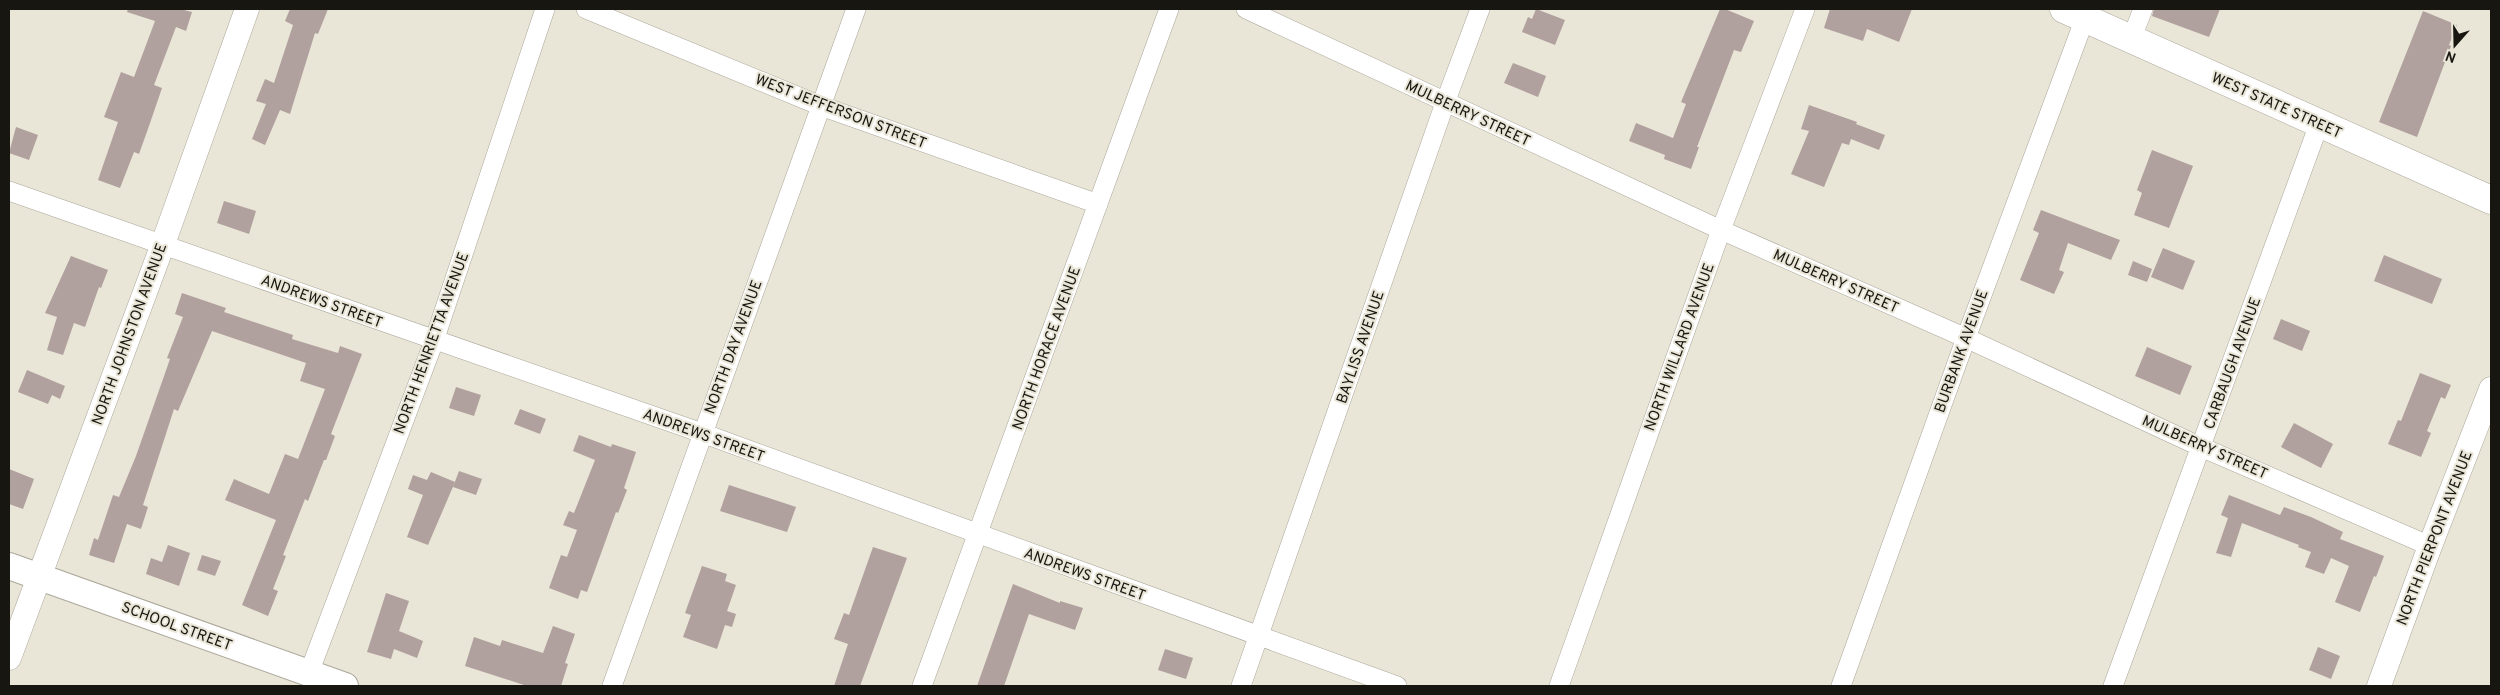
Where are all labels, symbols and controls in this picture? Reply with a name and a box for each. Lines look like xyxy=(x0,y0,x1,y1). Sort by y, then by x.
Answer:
north arrow xyxy=(2430,20,2480,70)
text: N xyxy=(2443,46,2459,66)
street label: WEST STATE STREET xyxy=(2208,69,2345,144)
street label: WEST JEFFERSON STREET xyxy=(752,71,929,154)
street label: MULBERRY STREET xyxy=(1402,77,1533,152)
street label: NORTH JOHNSTON AVENUE xyxy=(89,241,172,428)
street label: MULBERRY STREET xyxy=(1770,246,1901,319)
street label: NORTH HENRIETTA AVENUE xyxy=(391,250,474,437)
street label: NORTH WILLARD AVENUE xyxy=(1641,261,1720,434)
street label: NORTH HORACE AVENUE xyxy=(1009,264,1086,433)
street label: ANDREWS STREET xyxy=(258,272,385,333)
street label: NORTH DAY AVENUE xyxy=(701,278,768,417)
street label: BURBANK AVENUE xyxy=(1931,287,1994,416)
street label: BAYLISS AVENUE xyxy=(1333,289,1390,406)
street label: CARBAUGH AVENUE xyxy=(2201,295,2266,432)
street label: ANDREWS STREET xyxy=(640,406,767,467)
street label: MULBERRY STREET xyxy=(2139,412,2270,485)
street label: NORTH PIERPONT AVENUE xyxy=(2393,449,2478,629)
street label: ANDREWS STREET xyxy=(1021,545,1148,606)
street label: SCHOOL STREET xyxy=(119,599,234,656)

